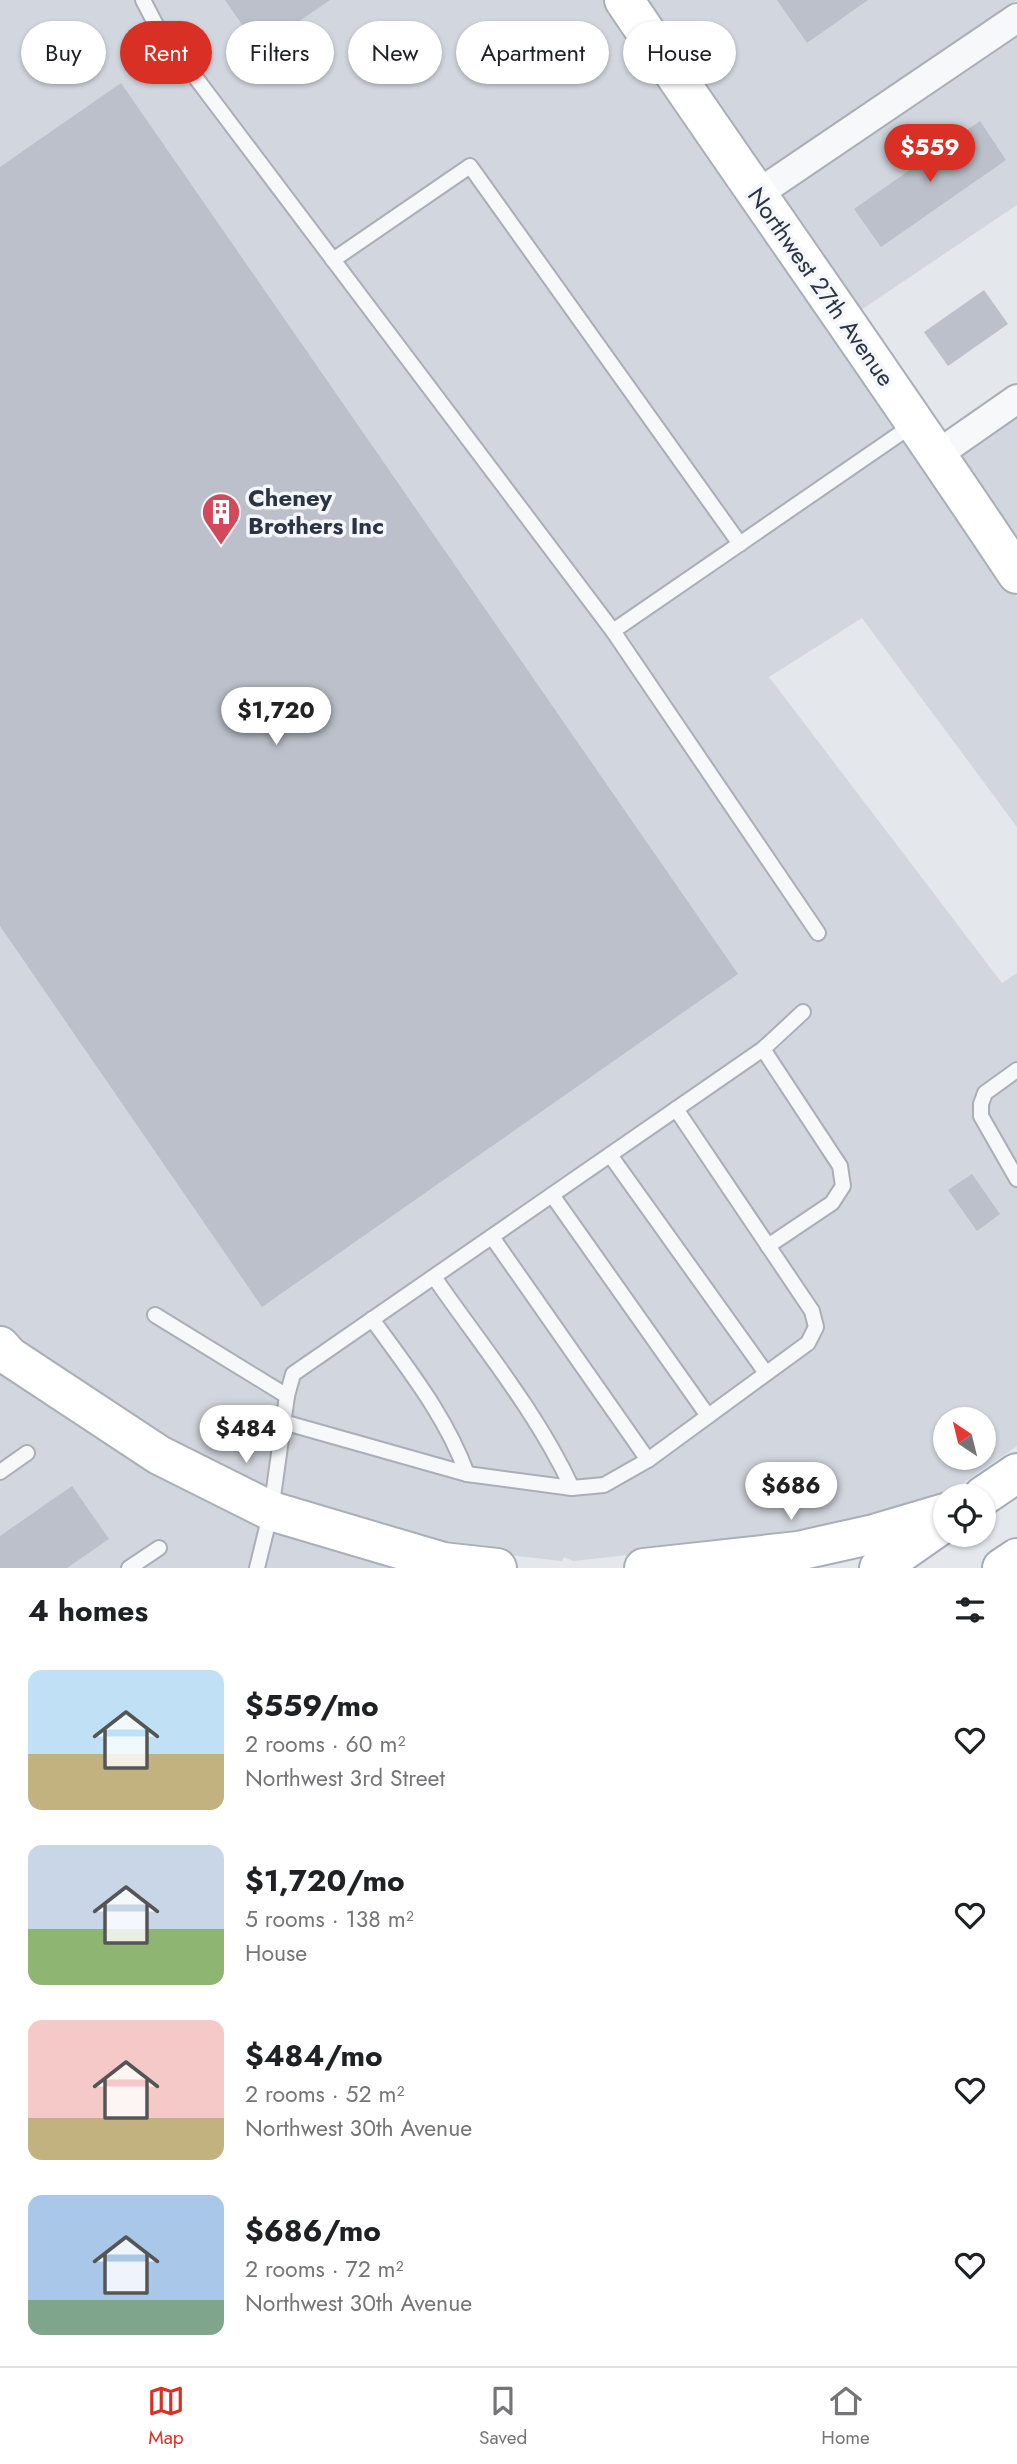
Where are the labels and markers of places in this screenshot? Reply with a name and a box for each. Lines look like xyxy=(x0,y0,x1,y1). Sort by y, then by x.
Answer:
pin: $559 xyxy=(889,124,971,184)
place label: Cheney Brothers Inc xyxy=(248,480,384,543)
building icon: Cheney Brothers Inc xyxy=(200,491,242,546)
pin: $1,720 xyxy=(219,688,333,747)
pin: $484 xyxy=(205,1406,287,1465)
pin: $686 xyxy=(750,1462,832,1522)

